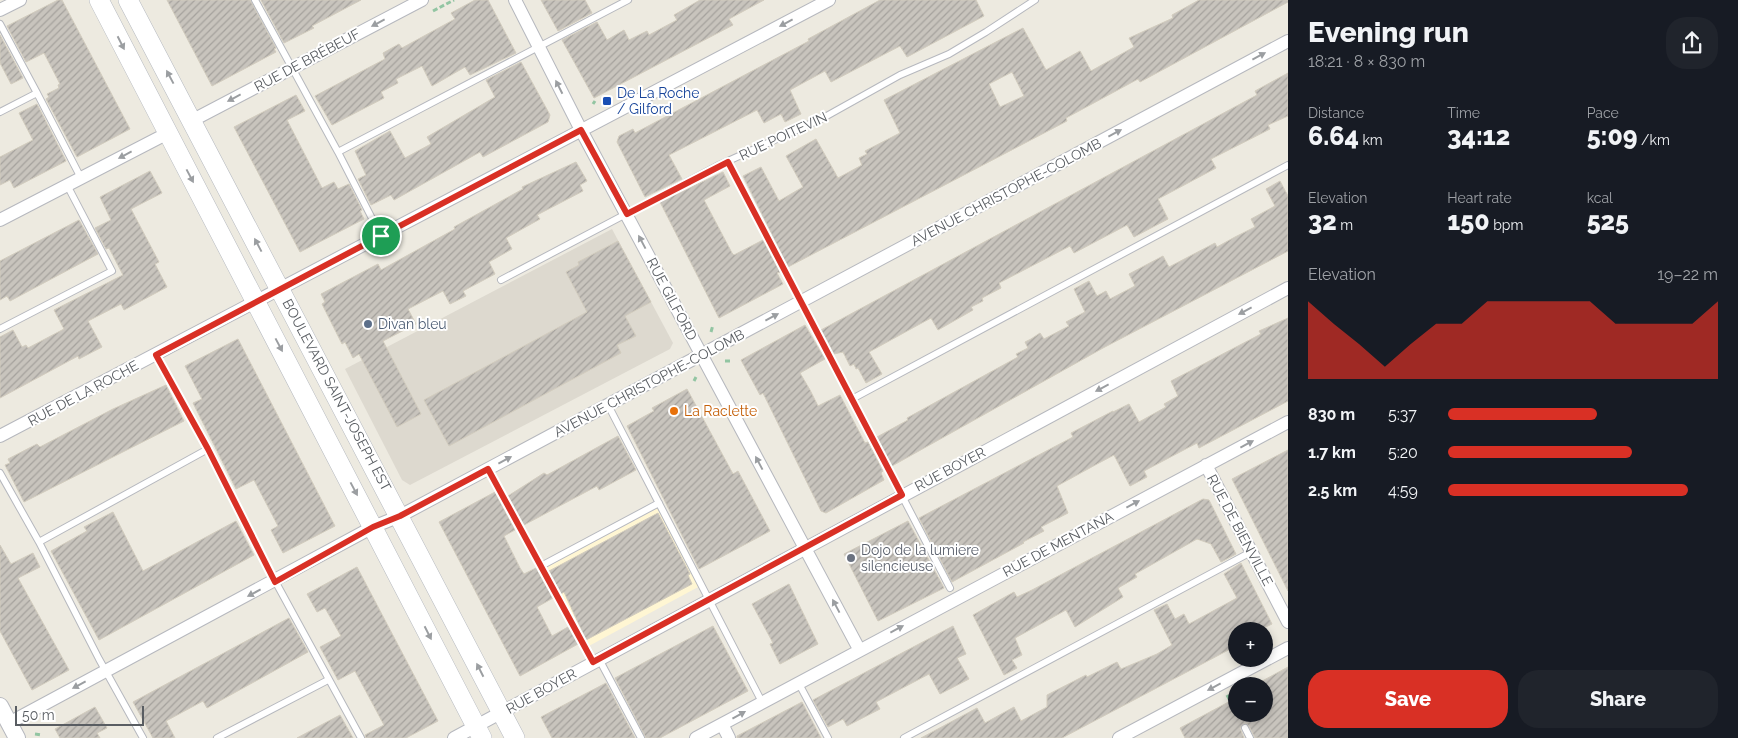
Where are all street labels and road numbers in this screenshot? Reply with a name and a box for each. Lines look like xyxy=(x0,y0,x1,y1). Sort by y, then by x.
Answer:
street label: RUE DE BRÉBEUF xyxy=(251,24,363,95)
street label: RUE POITEVIN xyxy=(736,109,830,163)
street label: AVENUE CHRISTOPHE-COLOMB xyxy=(908,135,1104,249)
street label: RUE GILFORD xyxy=(644,255,700,343)
street label: BOULEVARD SAINT-JOSEPH EST xyxy=(279,296,395,494)
street label: AVENUE CHRISTOPHE-COLOMB xyxy=(551,326,747,440)
street label: RUE DE LA ROCHE xyxy=(25,357,141,429)
street label: RUE BOYER xyxy=(912,444,988,494)
street label: RUE DE BIENVILLE xyxy=(1204,472,1276,588)
street label: RUE DE MENTANA xyxy=(1000,508,1116,580)
street label: RUE BOYER xyxy=(503,665,579,717)

